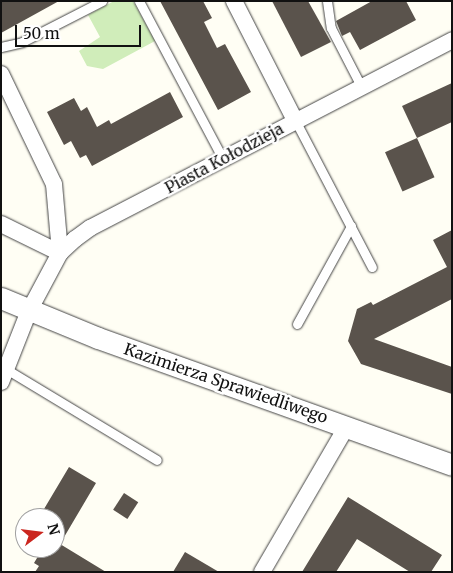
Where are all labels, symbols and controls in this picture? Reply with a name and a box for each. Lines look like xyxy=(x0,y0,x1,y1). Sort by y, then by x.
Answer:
scale bar xyxy=(18,15,144,47)
text: 50 m xyxy=(23,24,60,43)
street label: Piasta Kołodzieja xyxy=(161,119,287,197)
street label: Kazimierza Sprawiedliwego xyxy=(122,339,330,427)
north arrow xyxy=(15,508,65,558)
text: N xyxy=(43,522,64,537)

